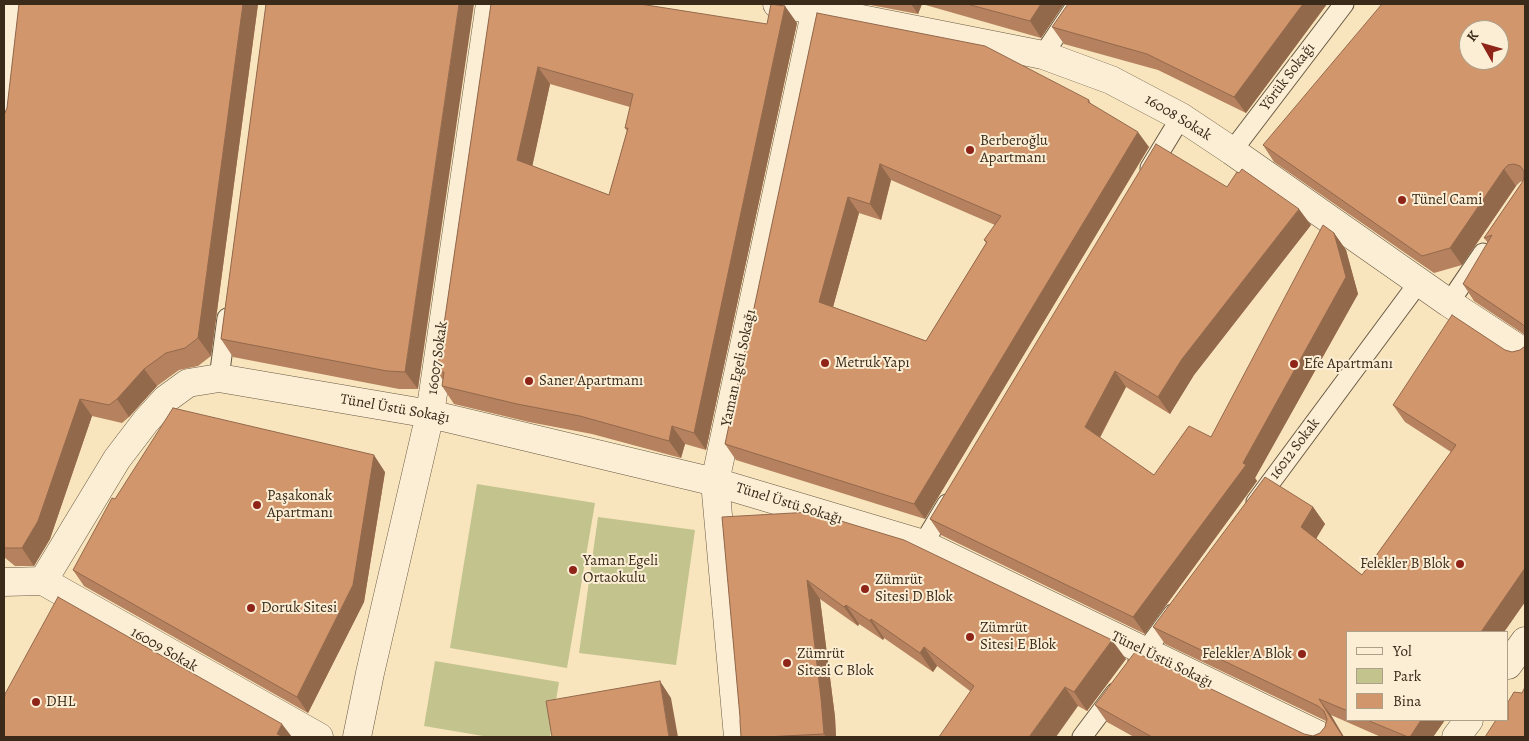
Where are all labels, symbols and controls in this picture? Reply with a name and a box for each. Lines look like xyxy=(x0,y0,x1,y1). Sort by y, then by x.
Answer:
north arrow xyxy=(1459,20,1509,70)
text: K xyxy=(1462,27,1483,46)
street label: Yörük Sokağı xyxy=(1257,40,1319,114)
street label: 16008 Sokak xyxy=(1141,91,1215,145)
place label: Berberoğlu Apartmanı xyxy=(980,132,1048,167)
marker: Berberoğlu Apartmanı xyxy=(964,144,976,156)
place label: Tünel Cami xyxy=(1412,191,1483,209)
marker: Tünel Cami xyxy=(1396,194,1408,206)
street label: Yaman Egeli Sokağı xyxy=(718,308,760,428)
street label: 16007 Sokak xyxy=(424,320,452,396)
place label: Metruk Yapı xyxy=(835,354,910,372)
place label: Efe Apartmanı xyxy=(1304,355,1393,373)
marker: Metruk Yapı xyxy=(819,357,831,369)
marker: Efe Apartmanı xyxy=(1288,358,1300,370)
place label: Saner Apartmanı xyxy=(539,372,643,390)
marker: Saner Apartmanı xyxy=(523,375,535,387)
street label: Tünel Üstü Sokağı xyxy=(339,391,451,427)
street label: 16012 Sokak xyxy=(1266,415,1324,483)
street label: Tünel Üstü Sokağı xyxy=(733,479,845,529)
place label: Paşakonak Apartmanı xyxy=(267,487,333,522)
marker: Paşakonak Apartmanı xyxy=(251,499,263,511)
place label: Yaman Egeli Ortaokulu xyxy=(583,552,658,587)
place label: Felekler B Blok xyxy=(1360,555,1450,573)
marker: Felekler B Blok xyxy=(1454,558,1466,570)
marker: Yaman Egeli Ortaokulu xyxy=(567,564,579,576)
place label: Zümrüt Sitesi D Blok xyxy=(875,571,953,606)
marker: Zümrüt Sitesi D Blok xyxy=(859,583,871,595)
place label: Doruk Sitesi xyxy=(261,599,337,617)
marker: Doruk Sitesi xyxy=(245,602,257,614)
place label: Zümrüt Sitesi E Blok xyxy=(980,619,1056,654)
street label: 16009 Sokak xyxy=(127,624,201,676)
street label: Tünel Üstü Sokağı xyxy=(1108,628,1216,692)
marker: Zümrüt Sitesi E Blok xyxy=(964,631,976,643)
legend xyxy=(1346,631,1509,721)
text: Yol xyxy=(1393,641,1412,661)
place label: Zümrüt Sitesi C Blok xyxy=(797,645,874,680)
place label: Felekler A Blok xyxy=(1202,645,1292,663)
marker: Felekler A Blok xyxy=(1296,648,1308,660)
marker: Zümrüt Sitesi C Blok xyxy=(781,657,793,669)
text: Park xyxy=(1393,666,1421,686)
text: Bina xyxy=(1393,691,1421,711)
place label: DHL xyxy=(46,693,75,711)
marker: DHL xyxy=(30,696,42,708)

